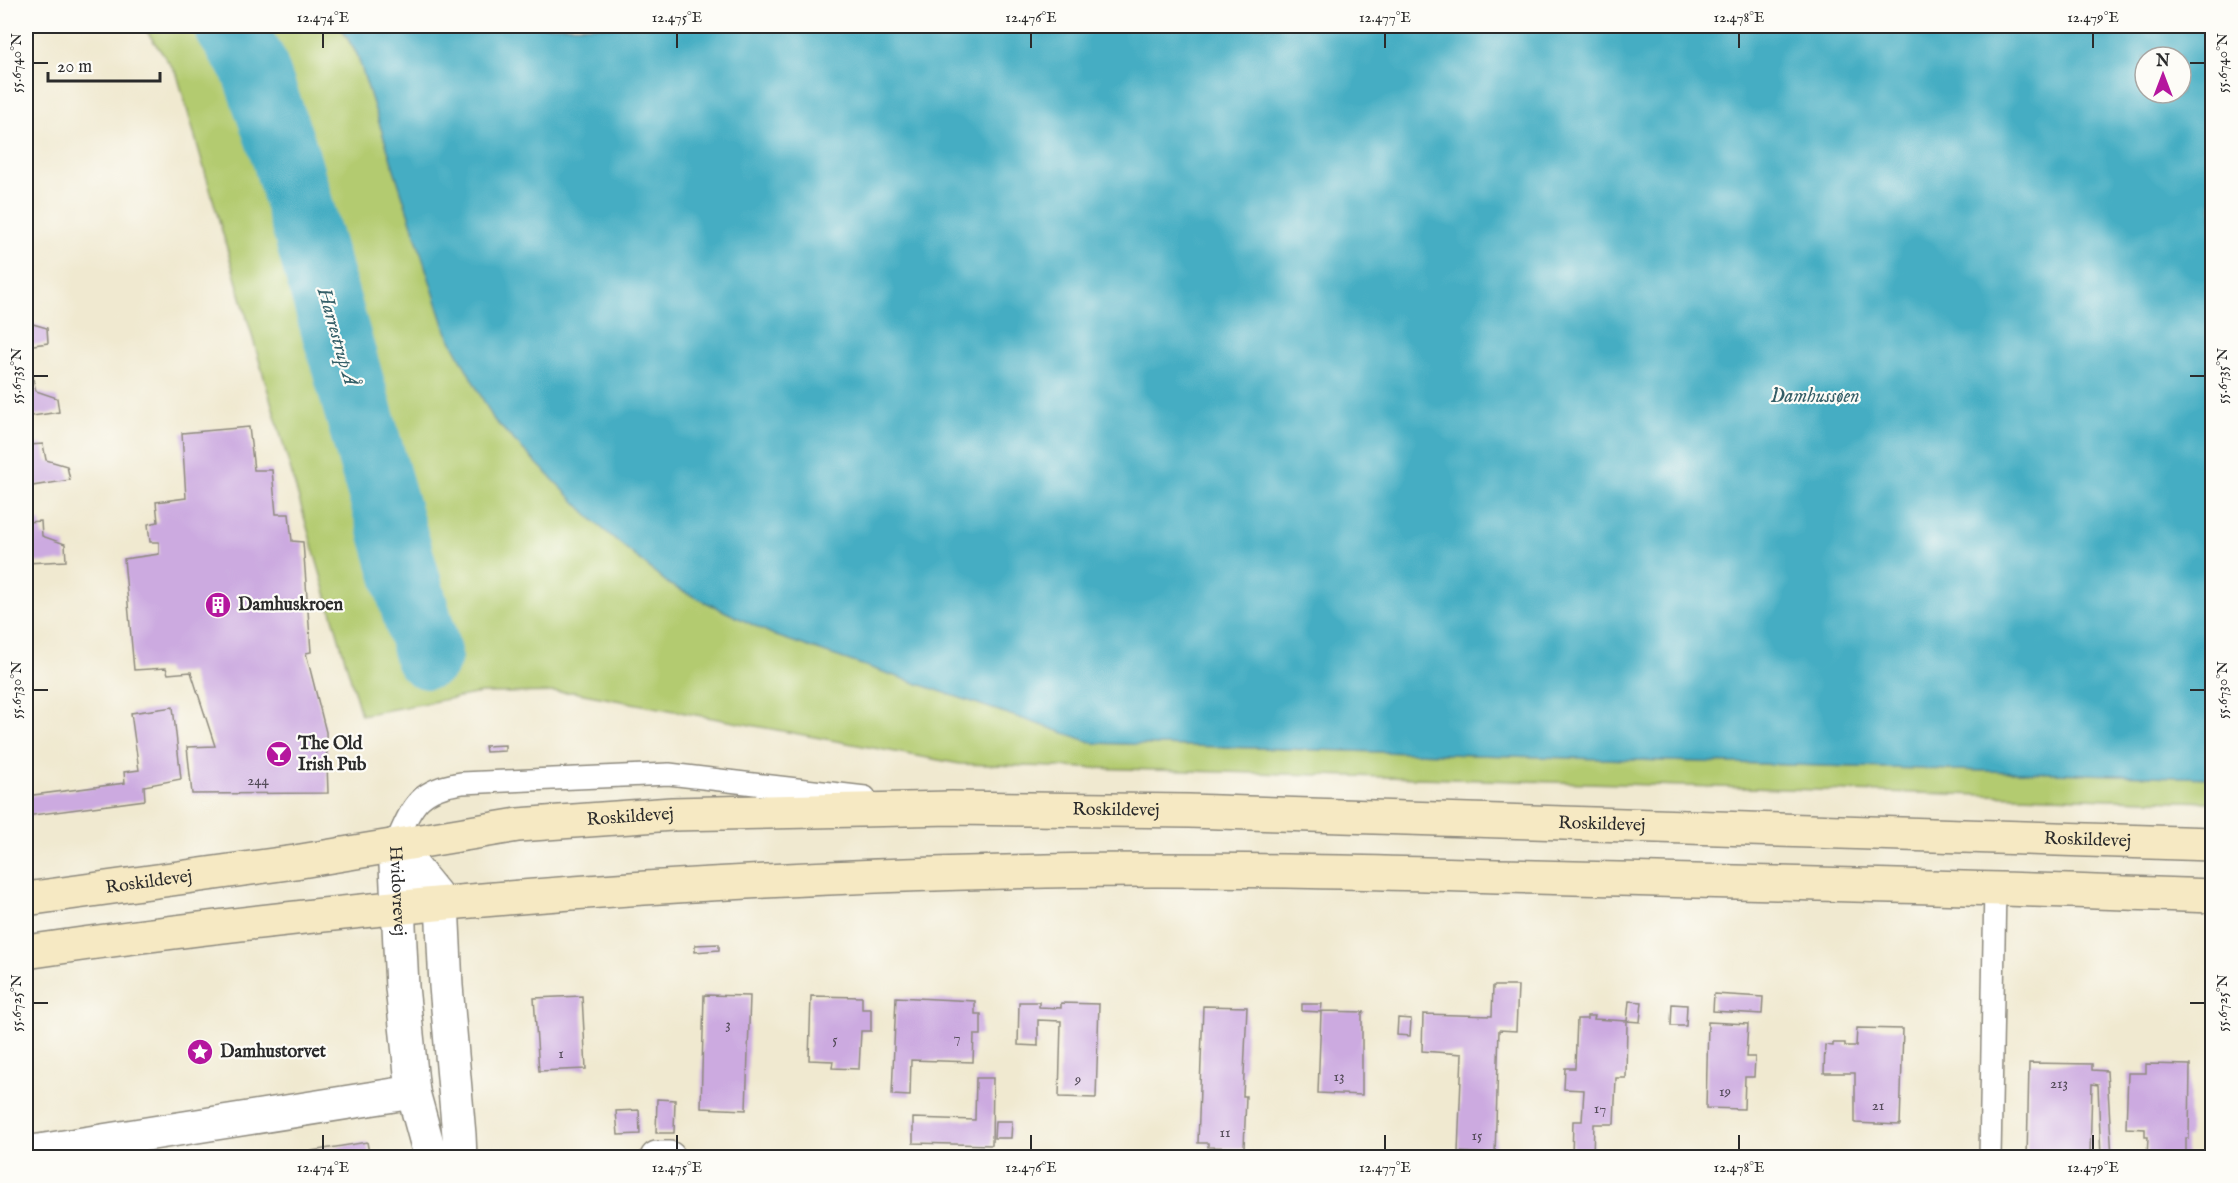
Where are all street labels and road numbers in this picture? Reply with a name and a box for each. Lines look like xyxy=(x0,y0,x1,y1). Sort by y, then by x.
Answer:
street label: Roskildevej xyxy=(1072,798,1160,822)
street label: Roskildevej xyxy=(586,802,674,832)
street label: Roskildevej xyxy=(1558,811,1646,837)
street label: Roskildevej xyxy=(2043,827,2131,853)
street label: Hvidovrevej xyxy=(384,845,411,937)
street label: Roskildevej xyxy=(104,865,194,899)

